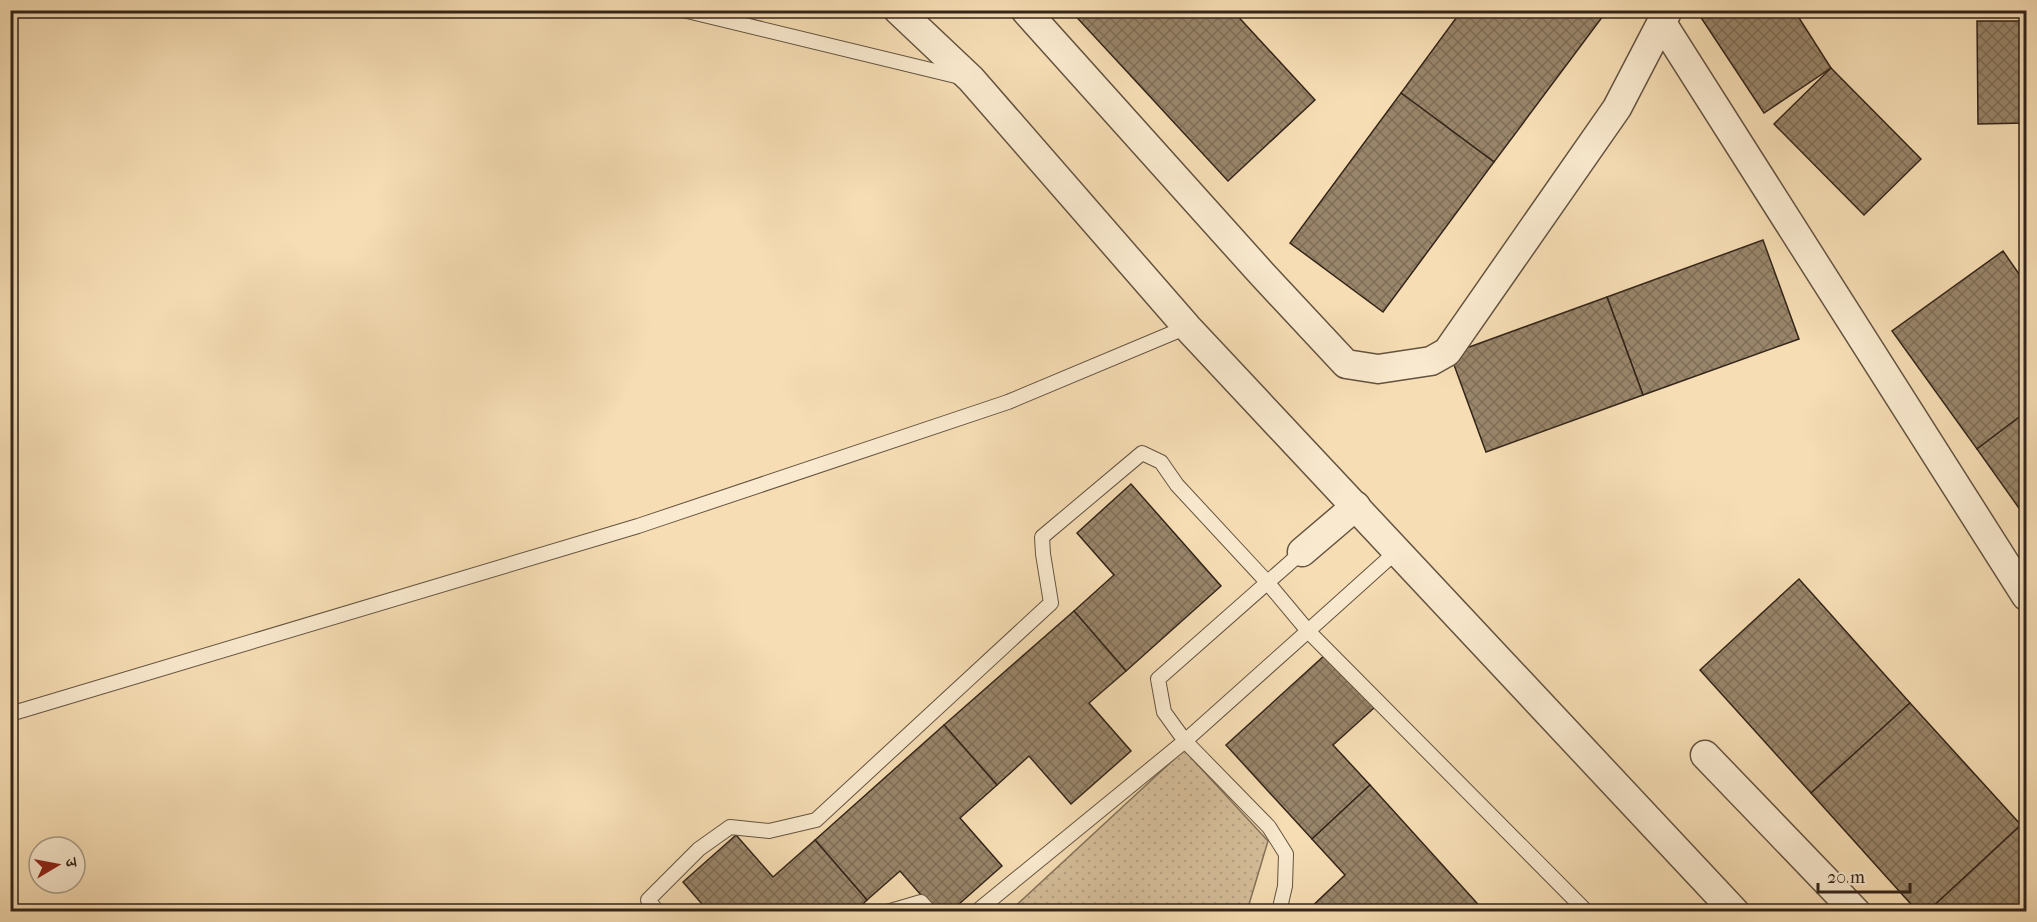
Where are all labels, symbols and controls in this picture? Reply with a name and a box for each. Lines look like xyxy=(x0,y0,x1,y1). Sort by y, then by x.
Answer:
north arrow xyxy=(27,835,87,895)
text: उ xyxy=(61,856,82,870)
scale bar xyxy=(1818,856,1910,894)
text: 20 m xyxy=(1827,867,1865,888)

